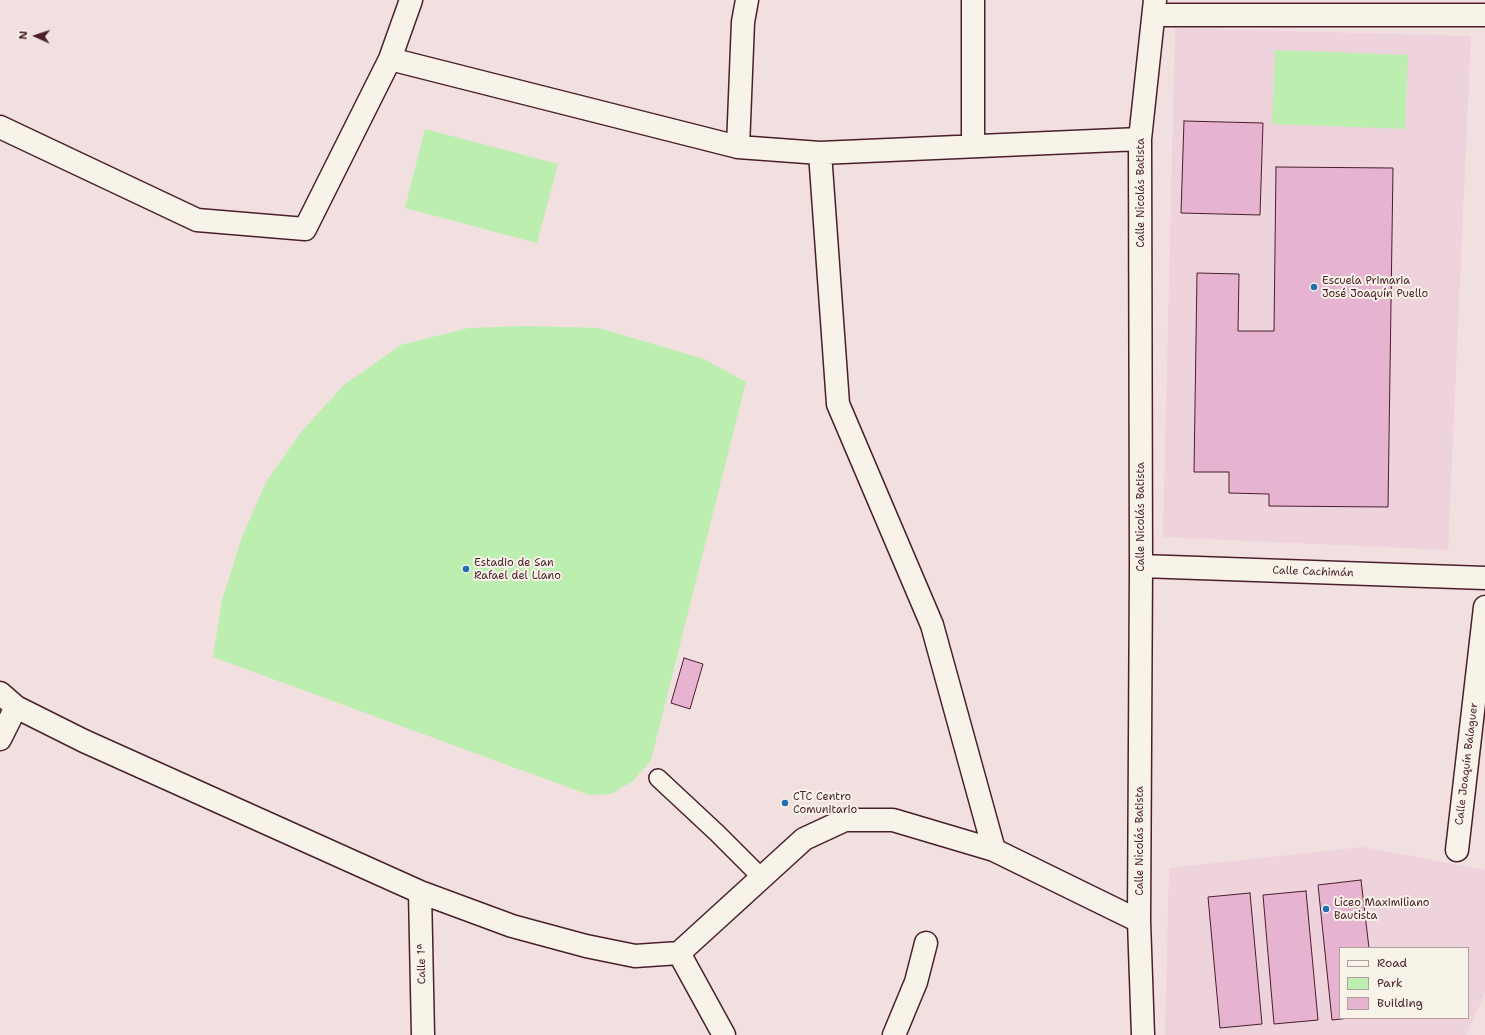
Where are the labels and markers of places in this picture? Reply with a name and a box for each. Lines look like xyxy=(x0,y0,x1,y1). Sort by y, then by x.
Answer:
place label: Escuela Primaria José Joaquín Puello xyxy=(1322,274,1428,300)
marker: Escuela Primaria José Joaquín Puello xyxy=(1309,282,1319,292)
place label: Estadio de San Rafael del Llano xyxy=(474,556,561,582)
marker: Estadio de San Rafael del Llano xyxy=(461,564,471,574)
place label: CTC Centro Comunitario xyxy=(793,790,857,816)
marker: CTC Centro Comunitario xyxy=(780,798,790,808)
place label: Liceo Maximiliano Bautista xyxy=(1334,896,1429,922)
marker: Liceo Maximiliano Bautista xyxy=(1321,904,1331,914)

